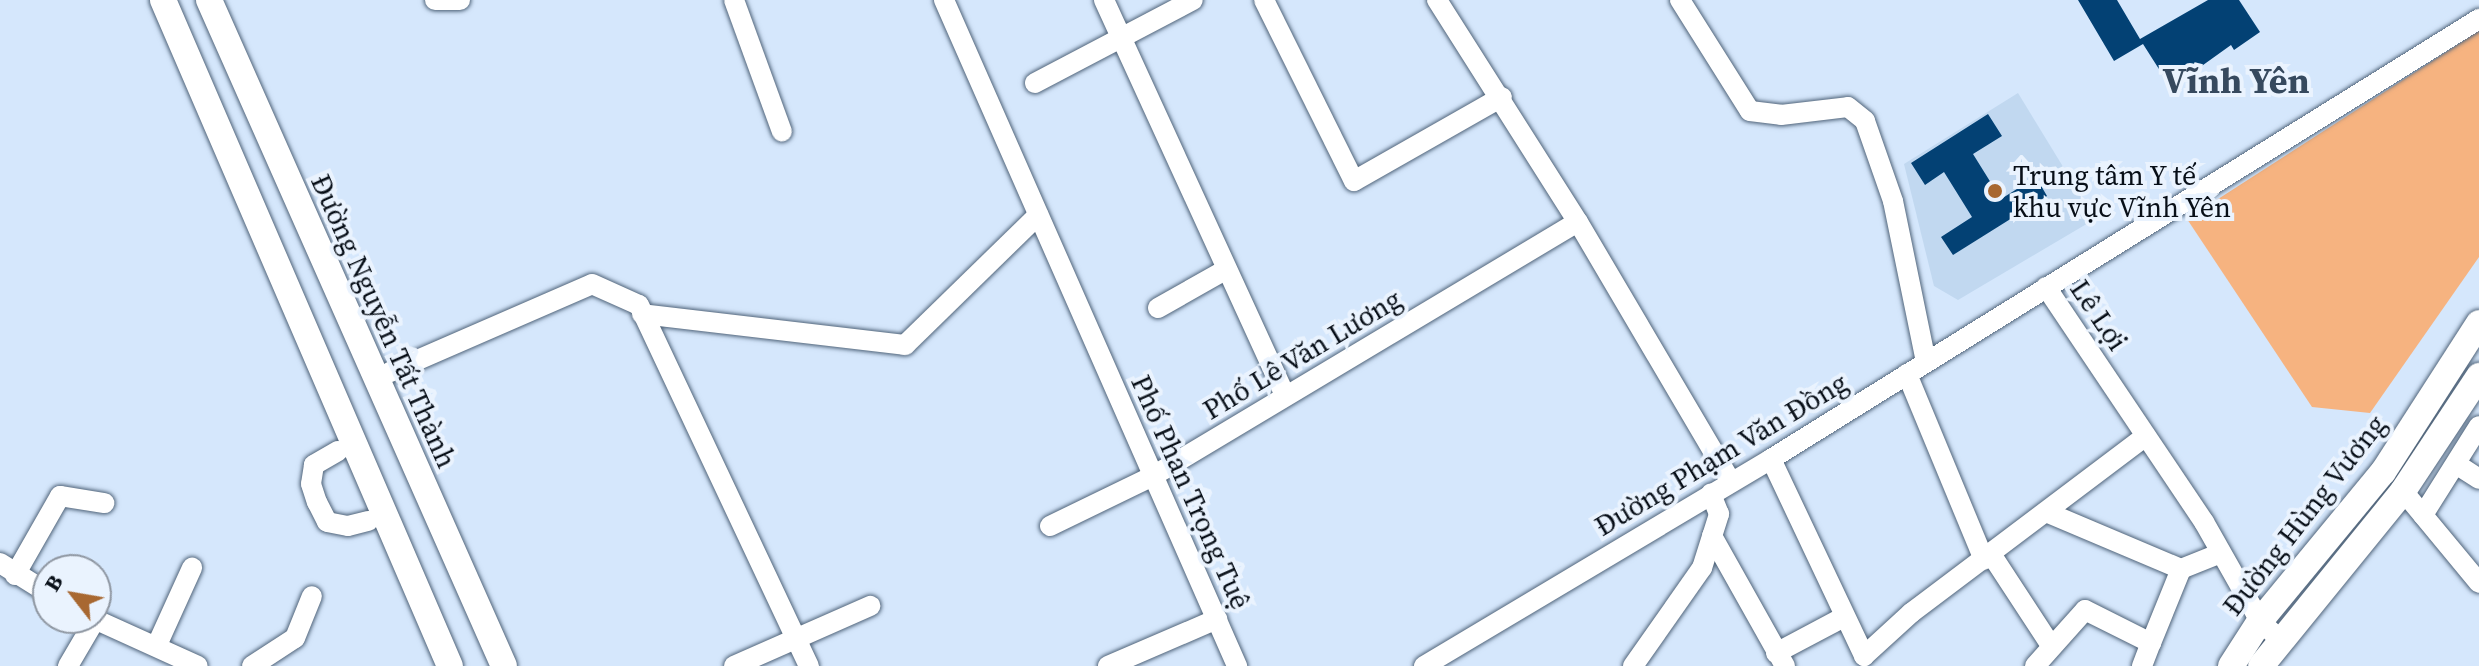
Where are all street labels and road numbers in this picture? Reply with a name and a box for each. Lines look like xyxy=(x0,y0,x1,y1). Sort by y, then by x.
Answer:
street label: Đường Nguyễn Tất Thành xyxy=(304,169,464,473)
street label: Lê Lợi xyxy=(2063,273,2135,357)
street label: Phố Lê Văn Lương xyxy=(1196,281,1408,427)
street label: Đường Phạm Văn Đồng xyxy=(1588,365,1854,543)
street label: Phố Phan Trọng Tuệ xyxy=(1124,369,1258,615)
street label: Đường Hùng Vương xyxy=(2215,408,2393,622)

